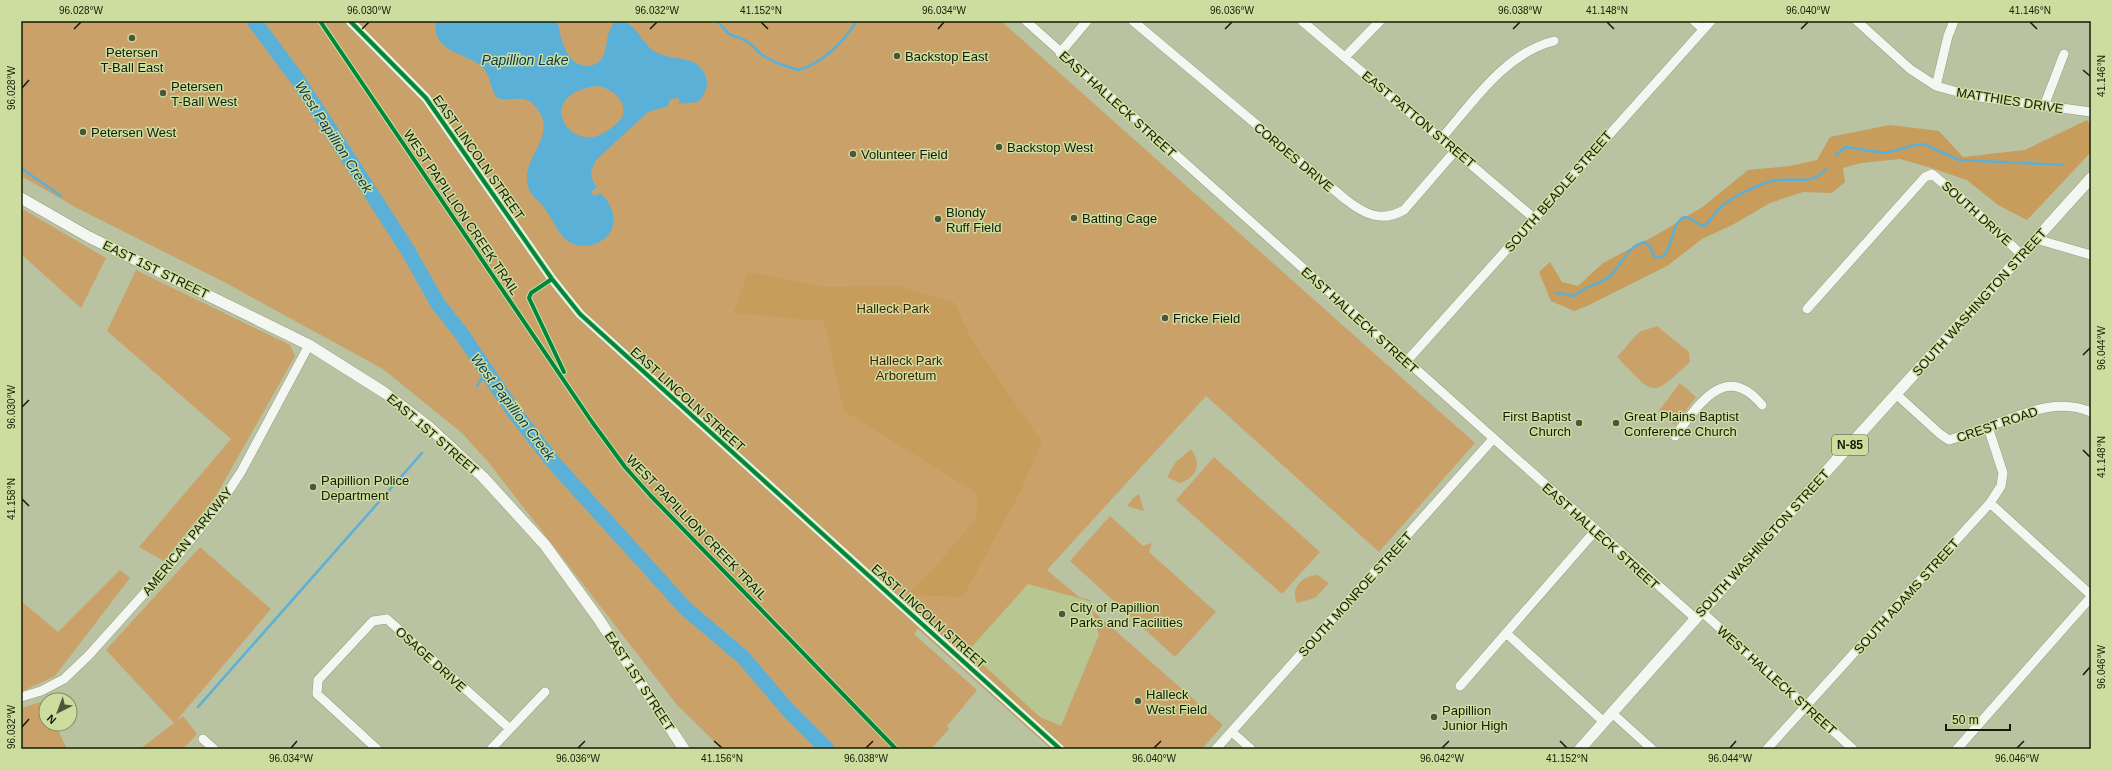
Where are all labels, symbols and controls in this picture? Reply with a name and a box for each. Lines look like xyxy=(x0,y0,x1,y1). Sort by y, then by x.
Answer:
text: 96.028°W xyxy=(59,5,104,16)
text: 96.030°W xyxy=(347,5,392,16)
text: 96.032°W xyxy=(635,5,680,16)
text: 41.152°N xyxy=(740,5,782,16)
text: 96.034°W xyxy=(922,5,967,16)
text: 96.036°W xyxy=(1210,5,1255,16)
text: 96.038°W xyxy=(1498,5,1543,16)
text: 41.148°N xyxy=(1586,5,1628,16)
text: 96.040°W xyxy=(1786,5,1831,16)
text: 41.146°N xyxy=(2009,5,2051,16)
marker: Petersen T-Ball East xyxy=(127,33,137,43)
place label: Petersen T-Ball East xyxy=(101,45,164,75)
street label: EAST HALLECK STREET xyxy=(1056,48,1179,161)
place label: Backstop East xyxy=(905,49,988,64)
marker: Backstop East xyxy=(892,51,902,61)
water label: Papillion Lake xyxy=(481,52,569,68)
text: 41.146°N xyxy=(2096,55,2107,97)
text: 96.028°W xyxy=(6,65,17,110)
street label: EAST PATTON STREET xyxy=(1359,68,1478,171)
water label: West Papillion Creek xyxy=(292,78,377,197)
place label: Petersen T-Ball West xyxy=(171,79,238,109)
street label: MATTHIES DRIVE xyxy=(1955,85,2065,116)
marker: Petersen T-Ball West xyxy=(158,88,168,98)
street label: EAST LINCOLN STREET xyxy=(430,92,527,222)
street label: CORDES DRIVE xyxy=(1251,120,1337,195)
place label: Petersen West xyxy=(91,125,176,140)
marker: Petersen West xyxy=(78,127,88,137)
street label: WEST PAPILLION CREEK TRAIL xyxy=(401,127,523,298)
street label: SOUTH BEADLE STREET xyxy=(1502,128,1615,255)
place label: Backstop West xyxy=(1007,140,1094,155)
marker: Backstop West xyxy=(994,142,1004,152)
place label: Volunteer Field xyxy=(861,147,948,162)
marker: Volunteer Field xyxy=(848,149,858,159)
street label: SOUTH DRIVE xyxy=(1939,178,2015,249)
place label: Blondy Ruff Field xyxy=(946,205,1001,235)
place label: Batting Cage xyxy=(1082,211,1157,226)
marker: Batting Cage xyxy=(1069,213,1079,223)
marker: Blondy Ruff Field xyxy=(933,214,943,224)
street label: SOUTH WASHINGTON STREET xyxy=(1909,226,2050,379)
street label: EAST 1ST STREET xyxy=(100,237,211,302)
street label: EAST HALLECK STREET xyxy=(1298,264,1421,377)
park label: Halleck Park xyxy=(857,301,930,316)
place label: Fricke Field xyxy=(1173,311,1240,326)
marker: Fricke Field xyxy=(1160,313,1170,323)
text: 96.044°W xyxy=(2096,325,2107,370)
street label: EAST LINCOLN STREET xyxy=(627,344,748,455)
water label: West Papillion Creek xyxy=(468,350,559,464)
park label: Halleck Park Arboretum xyxy=(870,353,943,383)
text: 96.030°W xyxy=(6,384,17,429)
street label: EAST 1ST STREET xyxy=(384,391,481,478)
street label: CREST ROAD xyxy=(1955,404,2040,445)
place label: First Baptist Church xyxy=(1502,409,1571,439)
place label: Great Plains Baptist Conference Church xyxy=(1624,409,1739,439)
marker: First Baptist Church xyxy=(1574,418,1584,428)
marker: Great Plains Baptist Conference Church xyxy=(1611,418,1621,428)
road number: N-85 xyxy=(1832,435,1868,455)
text: 41.148°N xyxy=(2096,436,2107,478)
street label: WEST PAPILLION CREEK TRAIL xyxy=(623,452,770,603)
street label: SOUTH WASHINGTON STREET xyxy=(1692,467,1833,620)
place label: Papillion Police Department xyxy=(321,473,409,503)
text: 41.158°N xyxy=(6,478,17,520)
street label: EAST HALLECK STREET xyxy=(1539,480,1662,593)
marker: Papillion Police Department xyxy=(308,482,318,492)
street label: AMERICAN PARKWAY xyxy=(139,484,236,598)
street label: SOUTH MONROE STREET xyxy=(1295,529,1415,660)
street label: SOUTH ADAMS STREET xyxy=(1851,536,1962,657)
street label: EAST LINCOLN STREET xyxy=(868,561,989,672)
place label: City of Papillion Parks and Facilities xyxy=(1070,600,1183,630)
marker: City of Papillion Parks and Facilities xyxy=(1057,609,1067,619)
street label: WEST HALLECK STREET xyxy=(1714,623,1839,738)
street label: OSAGE DRIVE xyxy=(392,624,469,695)
street label: EAST 1ST STREET xyxy=(602,629,677,734)
text: 96.046°W xyxy=(2096,644,2107,689)
place label: Halleck West Field xyxy=(1146,687,1207,717)
north arrow xyxy=(38,692,78,732)
marker: Halleck West Field xyxy=(1133,696,1143,706)
place label: Papillion Junior High xyxy=(1442,703,1508,733)
text: 96.032°W xyxy=(6,704,17,749)
scale bar xyxy=(1946,706,2010,732)
text: N xyxy=(44,712,58,727)
marker: Papillion Junior High xyxy=(1429,712,1439,722)
text: 50 m xyxy=(1952,713,1979,727)
text: 96.034°W xyxy=(269,753,314,764)
text: 96.036°W xyxy=(556,753,601,764)
text: 41.156°N xyxy=(701,753,743,764)
text: 96.038°W xyxy=(844,753,889,764)
text: 96.040°W xyxy=(1132,753,1177,764)
text: 96.042°W xyxy=(1420,753,1465,764)
text: 41.152°N xyxy=(1546,753,1588,764)
text: 96.044°W xyxy=(1708,753,1753,764)
text: 96.046°W xyxy=(1995,753,2040,764)

